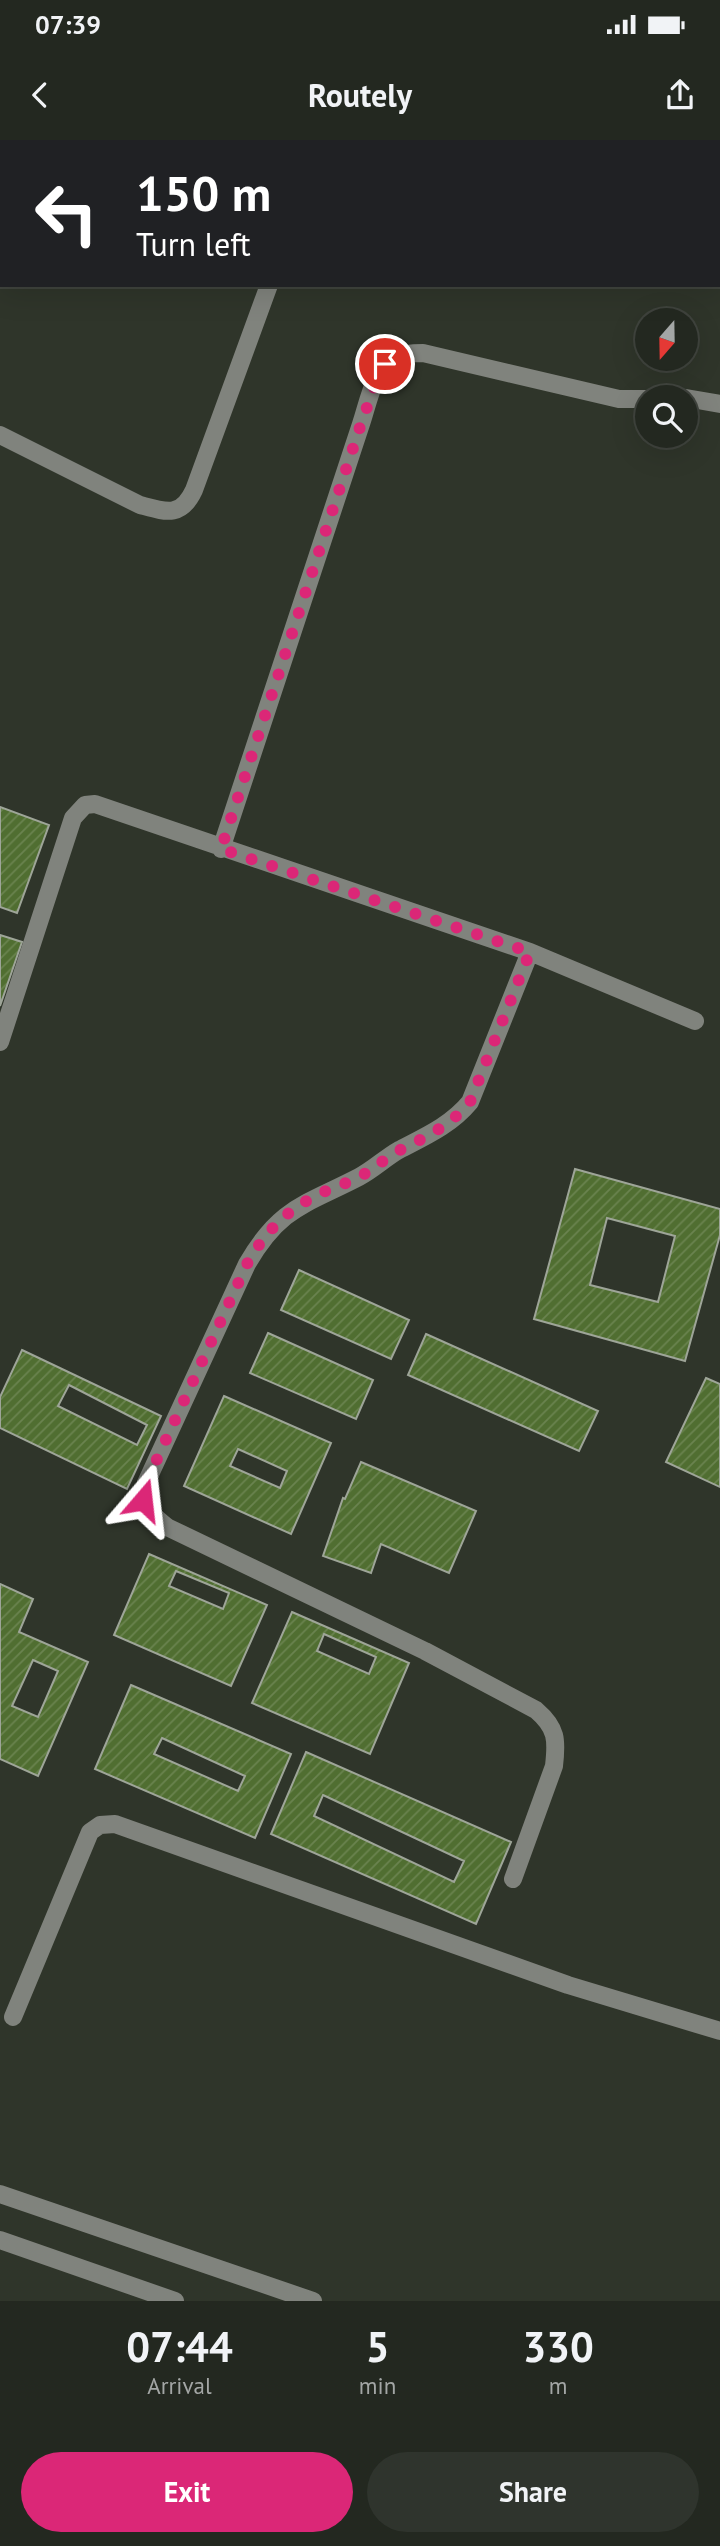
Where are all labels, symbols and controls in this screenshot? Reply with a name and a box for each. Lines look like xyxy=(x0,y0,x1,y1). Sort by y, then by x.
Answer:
text: 07:39 xyxy=(35,8,101,41)
text: Routely xyxy=(308,74,412,116)
icon: back xyxy=(21,76,59,114)
icon: share xyxy=(661,76,699,114)
text: 150 m xyxy=(136,161,271,225)
icon: left xyxy=(21,168,112,259)
text: Turn left xyxy=(136,223,251,265)
north arrow xyxy=(635,308,698,371)
map controls xyxy=(635,308,698,448)
pin xyxy=(355,334,415,394)
icon: arrive xyxy=(366,345,404,383)
button: search xyxy=(635,385,698,448)
position arrow xyxy=(106,1463,180,1537)
text: 07:44 xyxy=(126,2319,233,2374)
text: 5 xyxy=(366,2319,389,2374)
text: 330 xyxy=(522,2319,594,2374)
text: Arrival xyxy=(147,2371,212,2400)
text: min xyxy=(359,2371,396,2400)
text: m xyxy=(549,2371,567,2400)
button: Exit xyxy=(21,2452,353,2532)
button: Share xyxy=(367,2452,699,2532)

